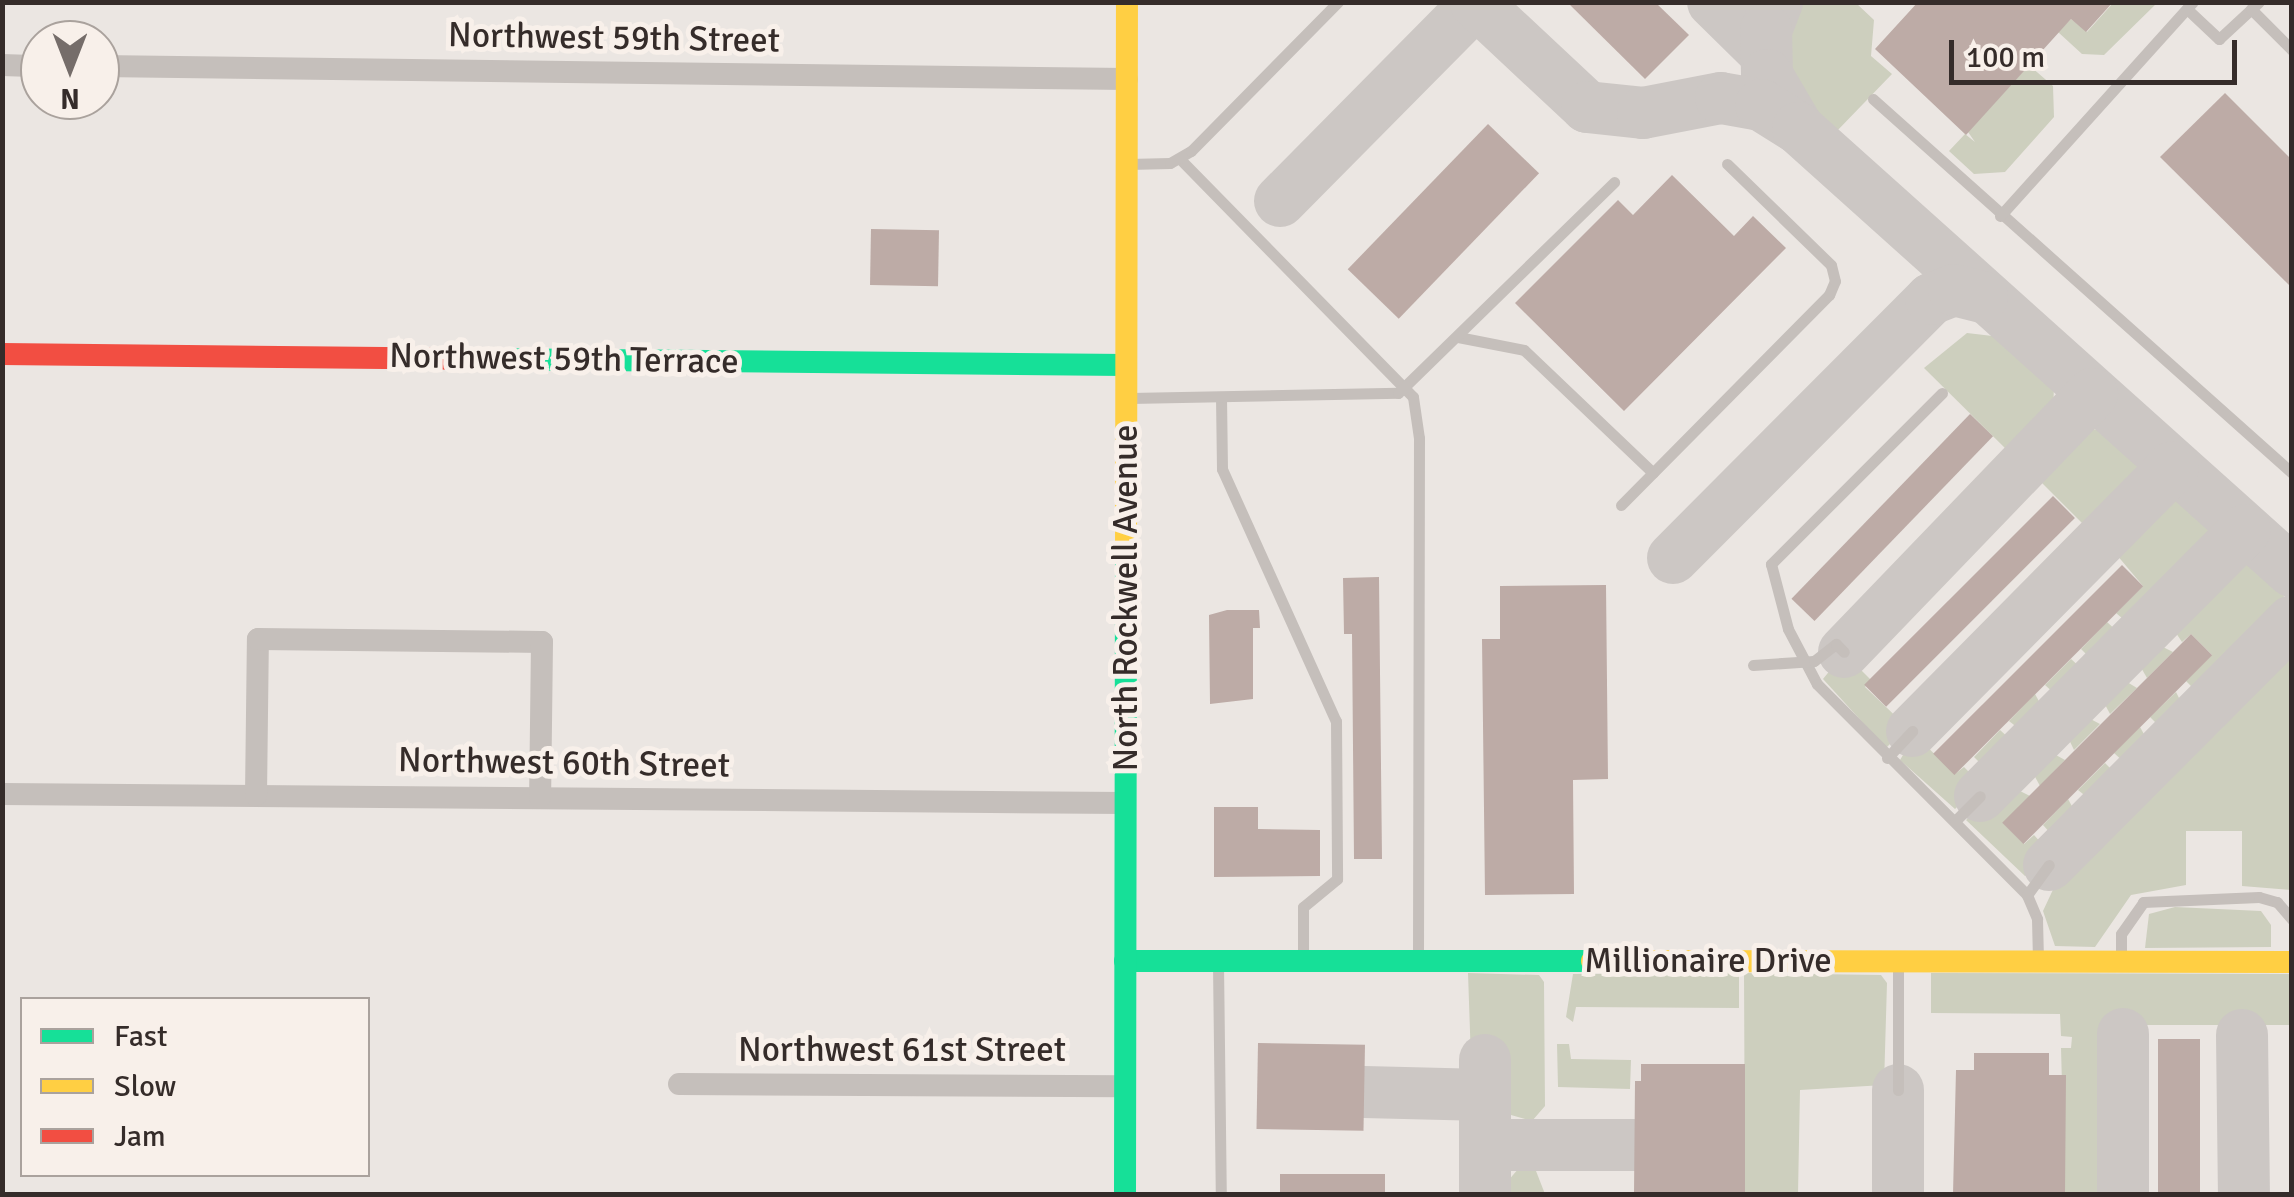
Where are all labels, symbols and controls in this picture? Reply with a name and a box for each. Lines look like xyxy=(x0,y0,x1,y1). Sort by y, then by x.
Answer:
street label: Northwest 59th Street xyxy=(448,14,780,62)
north arrow xyxy=(20,20,120,120)
scale bar xyxy=(1954,20,2242,82)
text: 100 m xyxy=(1966,39,2045,76)
text: N xyxy=(60,81,80,115)
street label: Northwest 59th Terrace xyxy=(389,335,739,383)
street label: North Rockwell Avenue xyxy=(1105,424,1147,772)
street label: Northwest 60th Street xyxy=(398,739,730,787)
street label: Millionaire Drive xyxy=(1584,940,1832,982)
legend xyxy=(20,997,370,1177)
text: Fast xyxy=(114,1018,167,1055)
street label: Northwest 61st Street xyxy=(738,1029,1066,1071)
text: Slow xyxy=(114,1068,176,1105)
text: Jam xyxy=(114,1118,166,1155)

